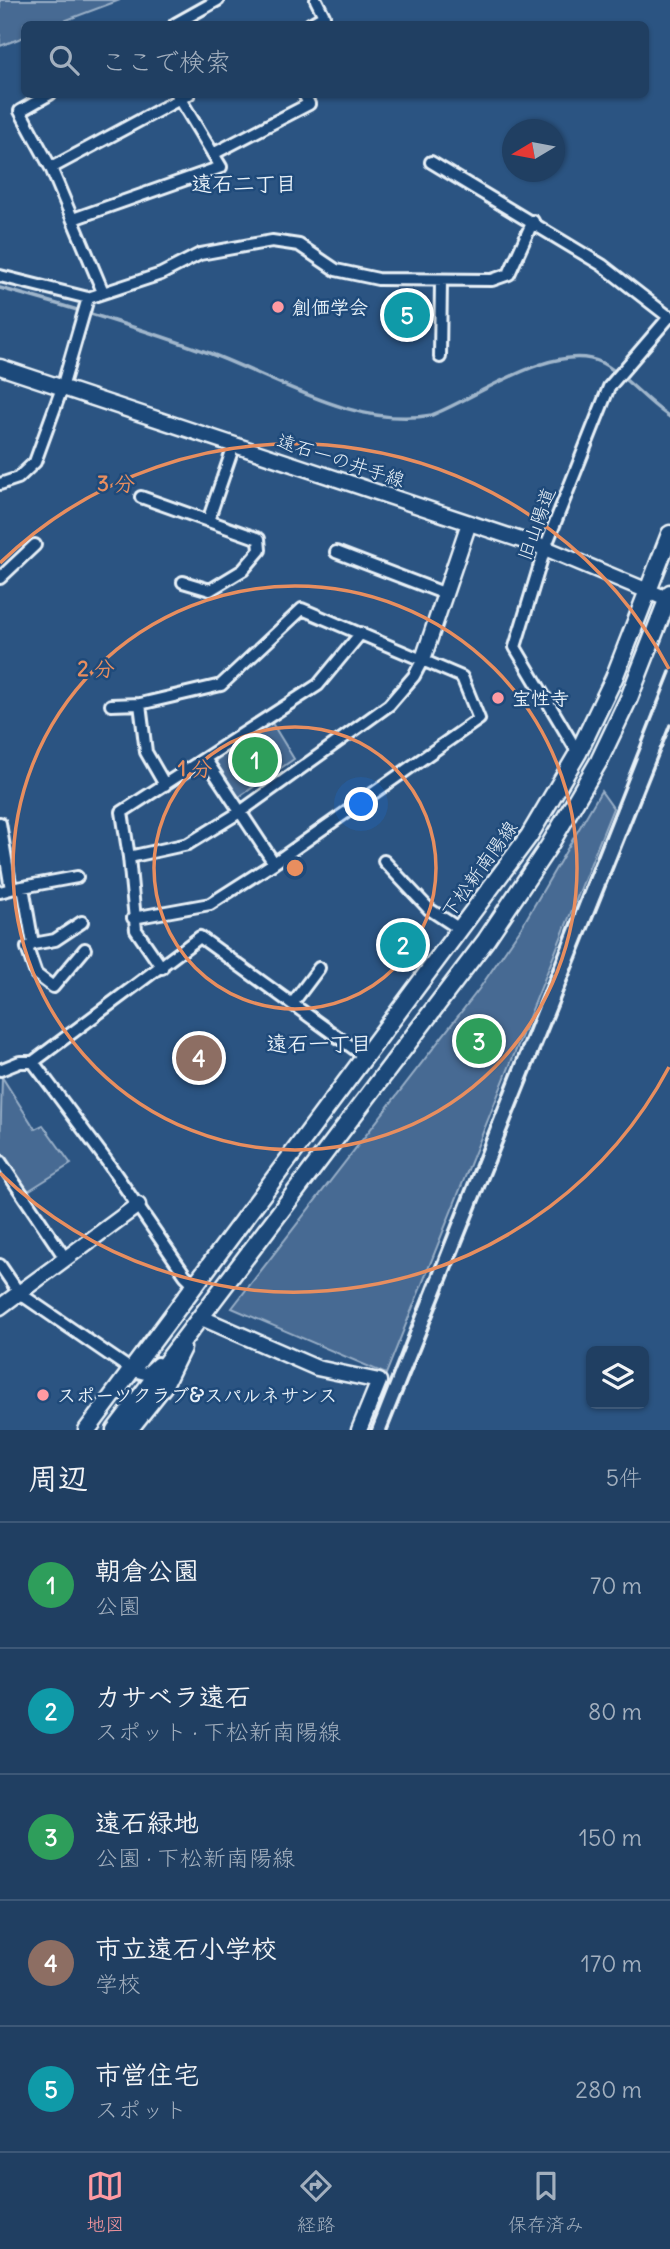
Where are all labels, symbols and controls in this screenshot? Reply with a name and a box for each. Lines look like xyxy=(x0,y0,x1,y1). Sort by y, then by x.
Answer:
search box xyxy=(21,21,649,98)
icon: search xyxy=(45,41,83,79)
text: ここで検索 xyxy=(101,45,231,78)
north arrow xyxy=(502,119,565,182)
district label: 遠石二丁目 xyxy=(192,170,297,197)
pin: 5 xyxy=(384,289,430,341)
place label: 創価学会 xyxy=(292,295,368,319)
marker: 創価学会 xyxy=(270,299,286,315)
street label: 遠石一の井手線 xyxy=(274,428,408,492)
text: 3 分 xyxy=(97,470,135,497)
street label: 旧山陽道 xyxy=(512,484,560,564)
text: 2 分 xyxy=(77,655,115,682)
place label: 宝性寺 xyxy=(512,686,569,710)
marker: 宝性寺 xyxy=(490,690,506,706)
pin: 1 xyxy=(232,734,278,786)
text: 1 分 xyxy=(178,755,212,782)
your location xyxy=(344,787,378,821)
street label: 下松新南陽線 xyxy=(436,816,522,922)
centre of rings xyxy=(283,856,307,880)
pin: 2 xyxy=(380,919,426,971)
pin: 3 xyxy=(456,1015,502,1067)
district label: 遠石一丁目 xyxy=(267,1030,372,1057)
pin: 4 xyxy=(176,1032,222,1084)
map controls xyxy=(586,1346,649,1409)
button: layers xyxy=(586,1346,649,1409)
place label: スポーツクラブ&スパルネサンス xyxy=(57,1383,337,1407)
marker: スポーツクラブ&スパルネサンス xyxy=(35,1387,51,1403)
text: 周辺 xyxy=(28,1459,88,1497)
text: 5件 xyxy=(606,1463,642,1492)
text: 朝倉公園 xyxy=(95,1554,199,1587)
text: 1 xyxy=(46,1571,56,1600)
text: 70 m xyxy=(590,1571,642,1600)
text: 公園 xyxy=(95,1591,141,1620)
text: カサベラ遠石 xyxy=(95,1680,251,1713)
text: 2 xyxy=(45,1697,57,1726)
text: 80 m xyxy=(588,1697,642,1726)
text: スポット · 下松新南陽線 xyxy=(95,1717,341,1746)
text: 遠石緑地 xyxy=(95,1806,199,1839)
text: 3 xyxy=(44,1823,58,1852)
text: 150 m xyxy=(579,1823,642,1852)
text: 公園 · 下松新南陽線 xyxy=(95,1843,295,1872)
text: 市立遠石小学校 xyxy=(95,1932,277,1965)
text: 4 xyxy=(44,1949,58,1978)
text: 170 m xyxy=(581,1949,642,1978)
text: 学校 xyxy=(95,1969,141,1998)
text: 市営住宅 xyxy=(95,2058,199,2091)
text: 5 xyxy=(44,2075,58,2104)
text: 280 m xyxy=(575,2075,642,2104)
text: スポット xyxy=(95,2095,187,2124)
tab: 地図 xyxy=(86,2167,124,2236)
tab: 経路 xyxy=(297,2167,335,2236)
tab: 保存済み xyxy=(508,2167,584,2236)

